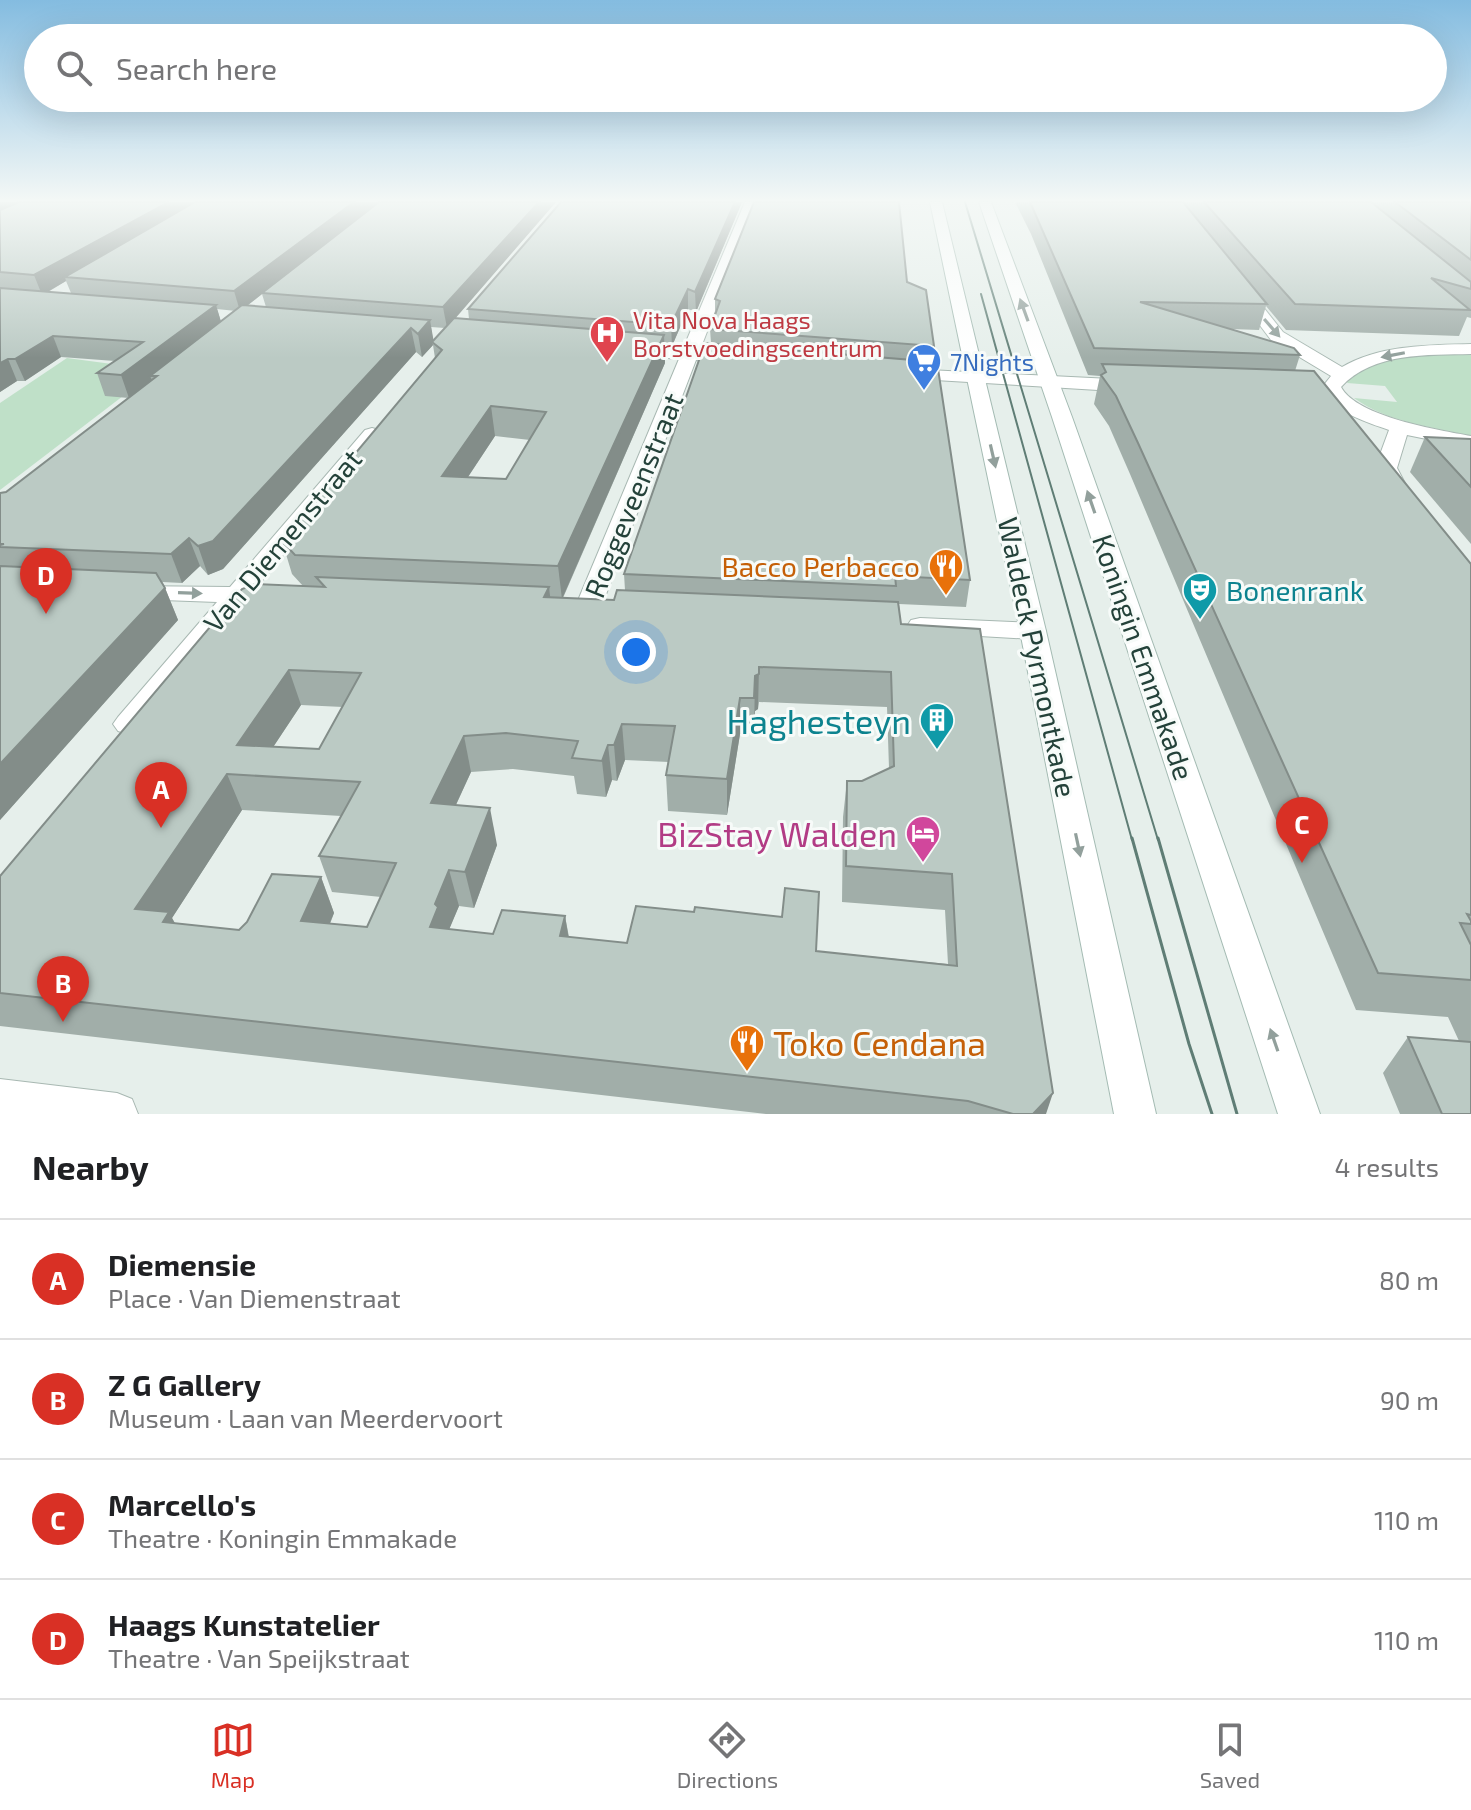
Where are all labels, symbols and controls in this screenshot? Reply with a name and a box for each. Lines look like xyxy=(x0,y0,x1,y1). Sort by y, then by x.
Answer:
search box xyxy=(24,24,1447,112)
icon: search xyxy=(52,46,96,90)
text: Search here xyxy=(116,50,277,86)
one-way arrow xyxy=(1017,298,1029,322)
place label: Vita Nova Haags Borstvoedingscentrum xyxy=(633,305,883,362)
hospital icon: Vita Nova Haags Borstvoedingscentrum xyxy=(588,314,626,364)
one-way arrow xyxy=(1263,318,1280,338)
supermarket icon: 7Nights xyxy=(905,342,943,392)
place label: 7Nights xyxy=(950,347,1034,376)
one-way arrow xyxy=(1381,350,1406,362)
street label: Roggeveenstraat xyxy=(576,388,690,602)
street label: Van Diemenstraat xyxy=(196,442,368,638)
one-way arrow xyxy=(987,443,1000,468)
one-way arrow xyxy=(1085,490,1097,514)
street label: Waldeck Pyrmontkade xyxy=(992,514,1084,800)
street label: Koningin Emmakade xyxy=(1086,530,1202,784)
restaurant icon: Bacco Perbacco xyxy=(927,547,965,597)
pin: D xyxy=(20,548,72,614)
place label: Bacco Perbacco xyxy=(721,549,920,583)
theatre icon: Bonenrank xyxy=(1181,571,1219,621)
place label: Bonenrank xyxy=(1226,573,1364,607)
one-way arrow xyxy=(178,587,203,600)
your location xyxy=(616,632,656,672)
place label: Haghesteyn xyxy=(727,700,911,741)
building icon: Haghesteyn xyxy=(918,701,956,751)
pin: A xyxy=(135,762,187,828)
pin: C xyxy=(1276,797,1328,863)
place label: BizStay Walden xyxy=(657,813,897,854)
hotel icon: BizStay Walden xyxy=(904,814,942,864)
one-way arrow xyxy=(1072,832,1085,857)
pin: B xyxy=(37,956,89,1022)
place label: Toko Cendana xyxy=(773,1022,986,1063)
restaurant icon: Toko Cendana xyxy=(728,1023,766,1073)
one-way arrow xyxy=(1268,1028,1280,1052)
text: Nearby xyxy=(32,1146,149,1187)
text: 4 results xyxy=(1334,1151,1439,1182)
text: Diemensie xyxy=(108,1246,256,1282)
text: A xyxy=(50,1264,66,1295)
text: 80 m xyxy=(1379,1264,1439,1295)
text: Place · Van Diemenstraat xyxy=(108,1282,401,1313)
text: Z G Gallery xyxy=(108,1366,261,1402)
text: B xyxy=(50,1384,66,1415)
text: 90 m xyxy=(1380,1384,1439,1415)
text: Museum · Laan van Meerdervoort xyxy=(108,1402,503,1433)
text: Marcello's xyxy=(108,1486,256,1522)
text: C xyxy=(50,1504,66,1535)
text: 110 m xyxy=(1374,1504,1439,1535)
text: Theatre · Koningin Emmakade xyxy=(108,1522,457,1553)
text: Haags Kunstatelier xyxy=(108,1606,380,1642)
text: D xyxy=(49,1624,67,1655)
text: 110 m xyxy=(1374,1624,1439,1655)
text: Theatre · Van Speijkstraat xyxy=(108,1642,410,1673)
tab: Map xyxy=(211,1718,255,1792)
tab: Directions xyxy=(677,1718,778,1792)
tab: Saved xyxy=(1200,1718,1260,1792)

